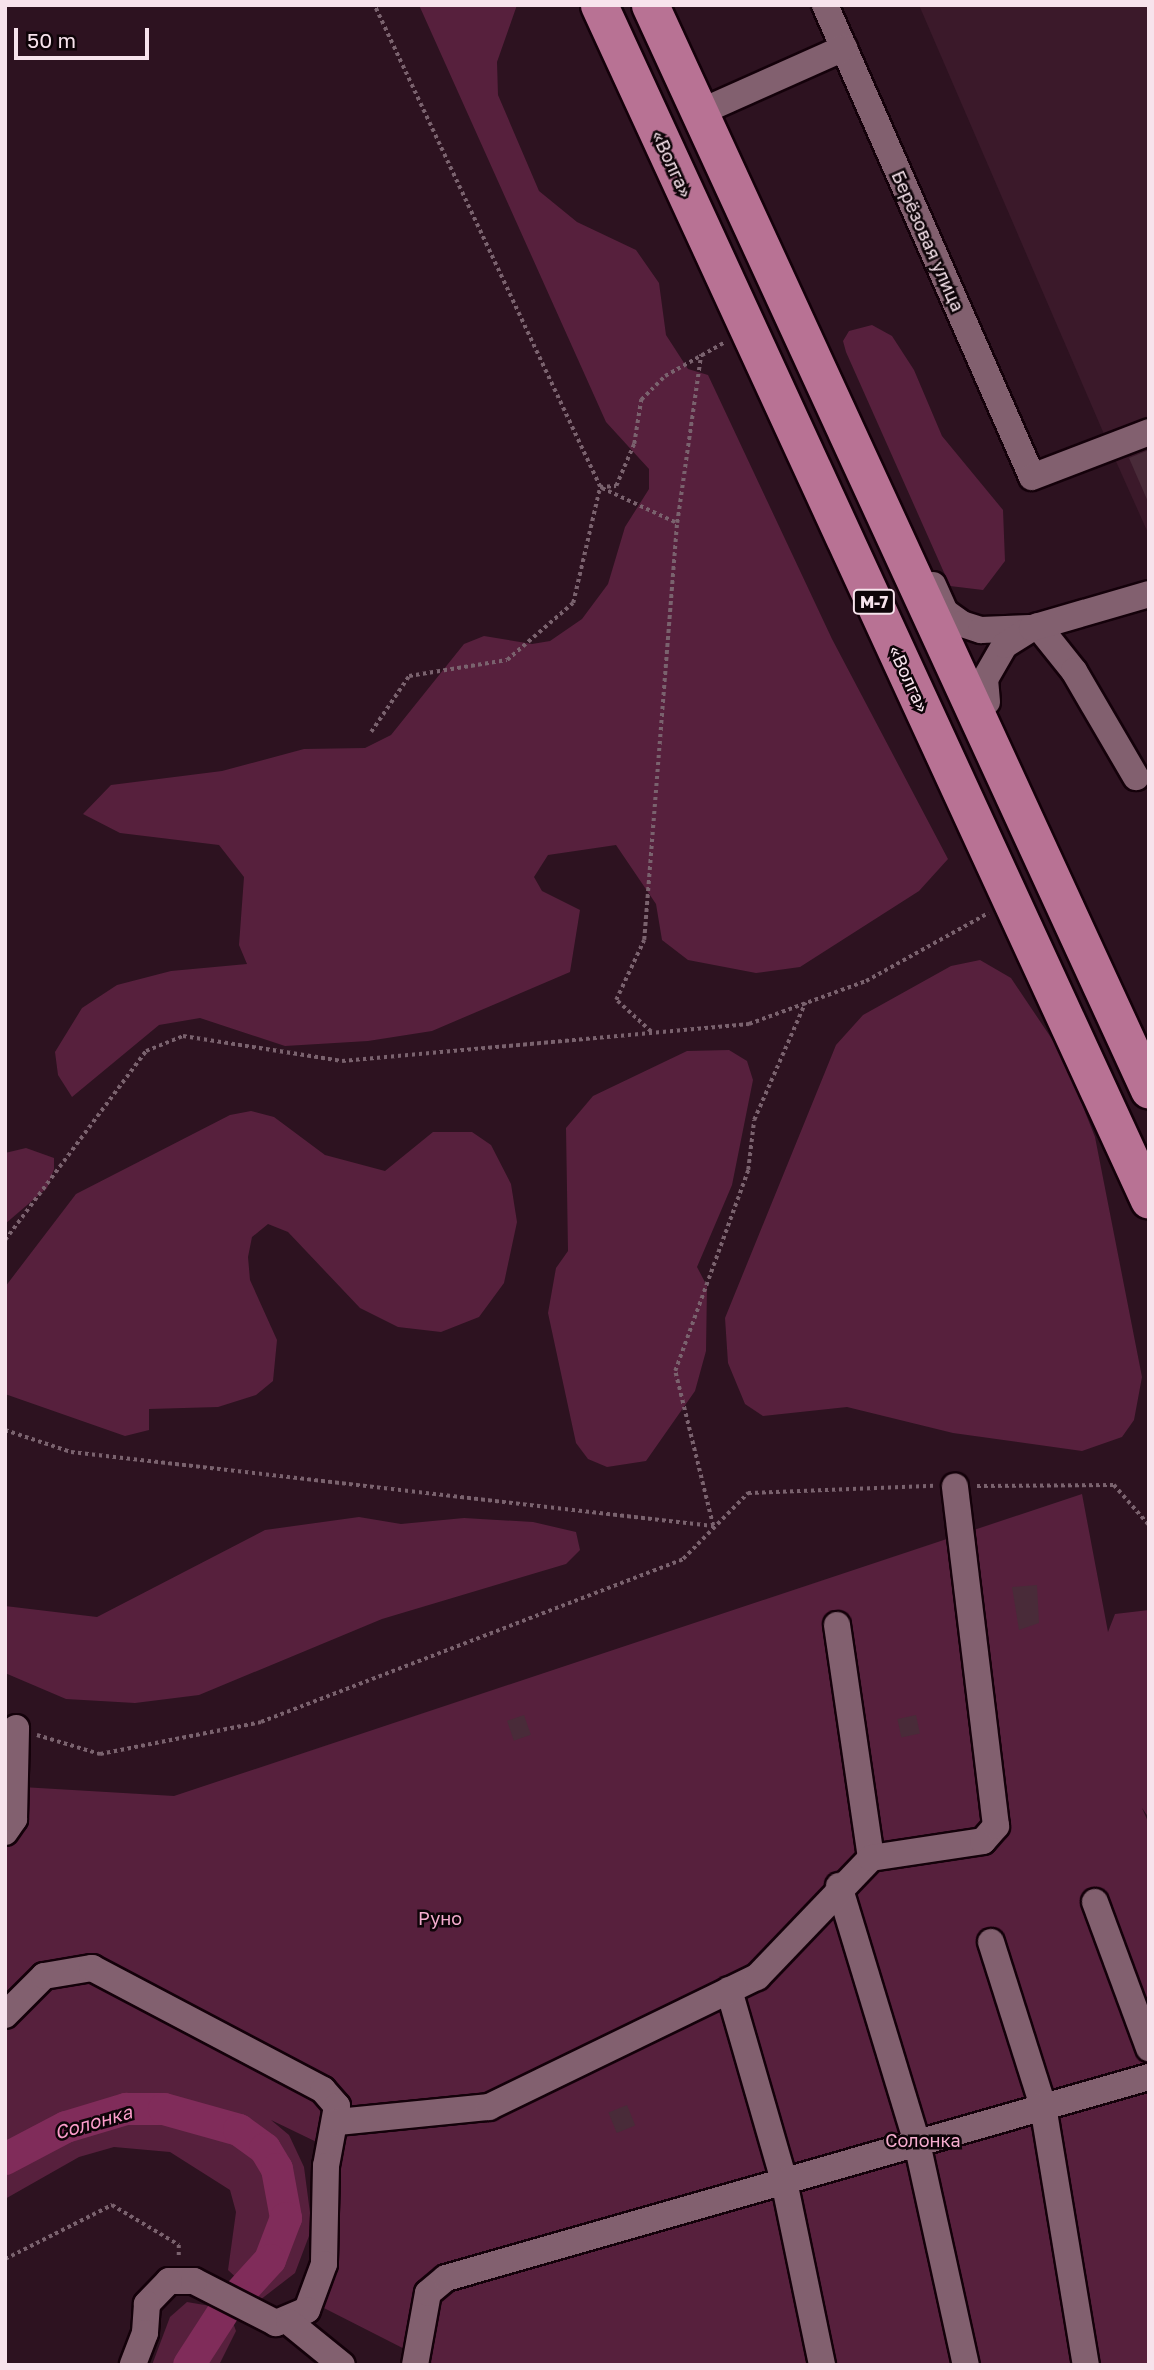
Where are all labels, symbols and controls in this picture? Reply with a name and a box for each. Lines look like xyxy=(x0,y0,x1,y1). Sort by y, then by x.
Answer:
scale bar xyxy=(18,14,152,58)
text: 50 m xyxy=(27,27,76,53)
street label: «Волга» xyxy=(647,127,697,201)
street label: Берёзовая улица xyxy=(887,167,969,315)
road number: М-7 xyxy=(851,590,897,614)
street label: «Волга» xyxy=(884,642,934,716)
park label: Руно xyxy=(418,1907,462,1929)
water label: Солонка xyxy=(52,2100,134,2144)
park label: Солонка xyxy=(885,2129,961,2151)

